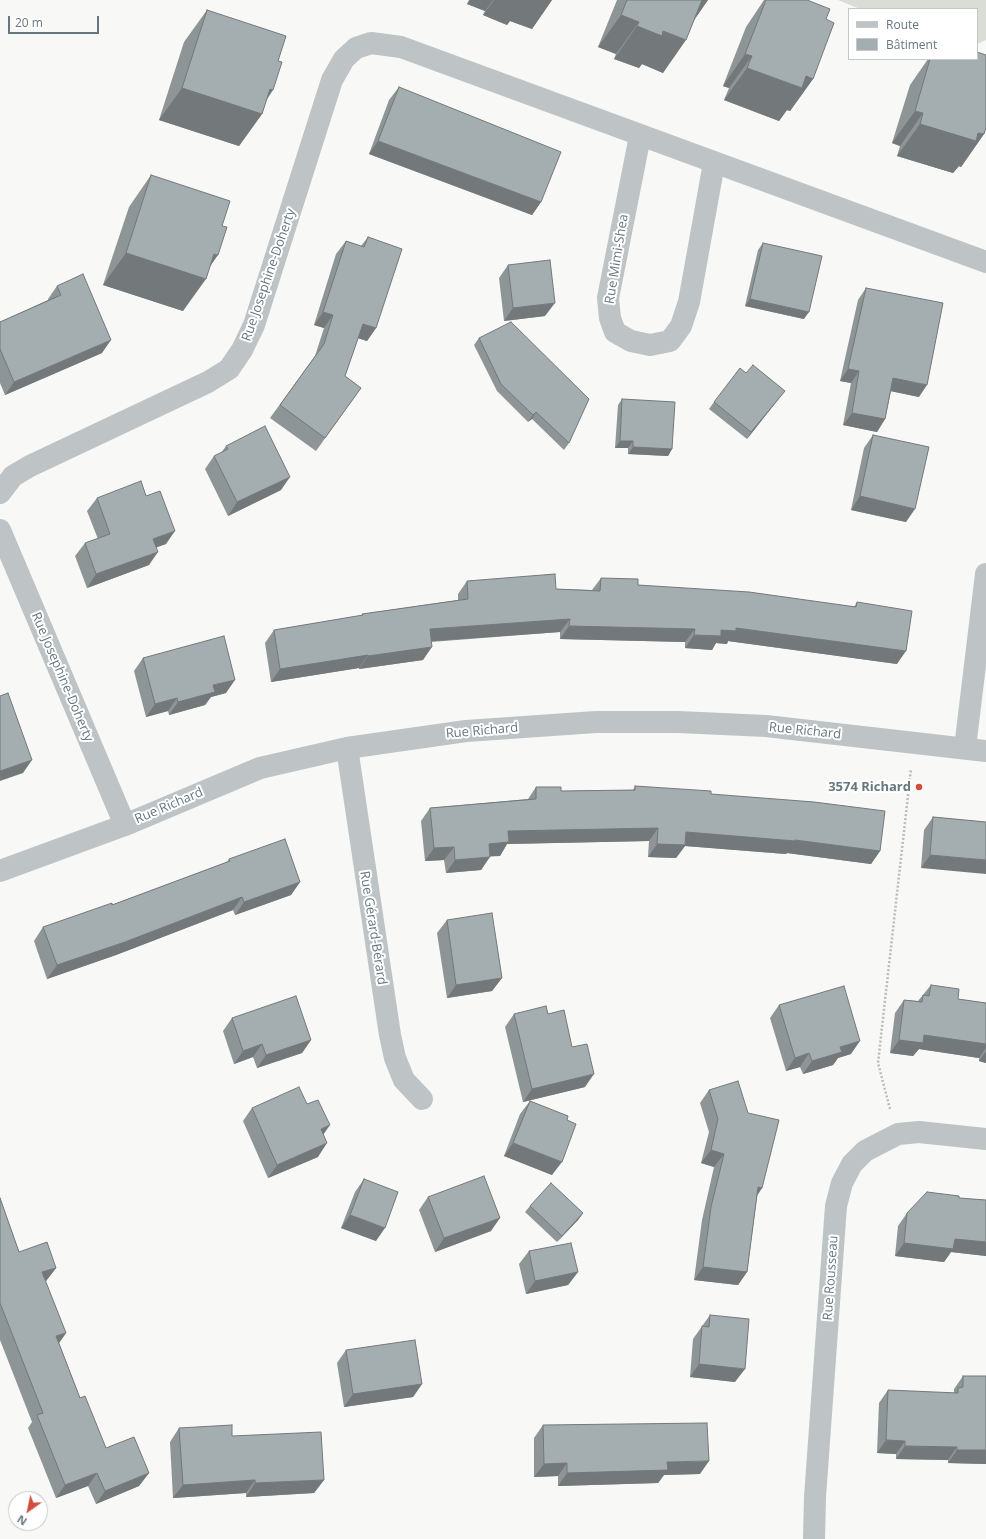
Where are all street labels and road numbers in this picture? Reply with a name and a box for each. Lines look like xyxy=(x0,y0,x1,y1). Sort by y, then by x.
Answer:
street label: Rue Josephine-Doherty xyxy=(239,207,299,343)
street label: Rue Mimi-Shea xyxy=(602,213,632,305)
street label: Rue Josephine-Doherty xyxy=(28,610,96,744)
street label: Rue Richard xyxy=(768,719,842,743)
street label: Rue Richard xyxy=(445,720,519,742)
street label: Rue Richard xyxy=(133,785,205,827)
street label: Rue Gérard-Bérard xyxy=(356,870,390,986)
street label: Rue Rousseau xyxy=(820,1235,842,1321)

